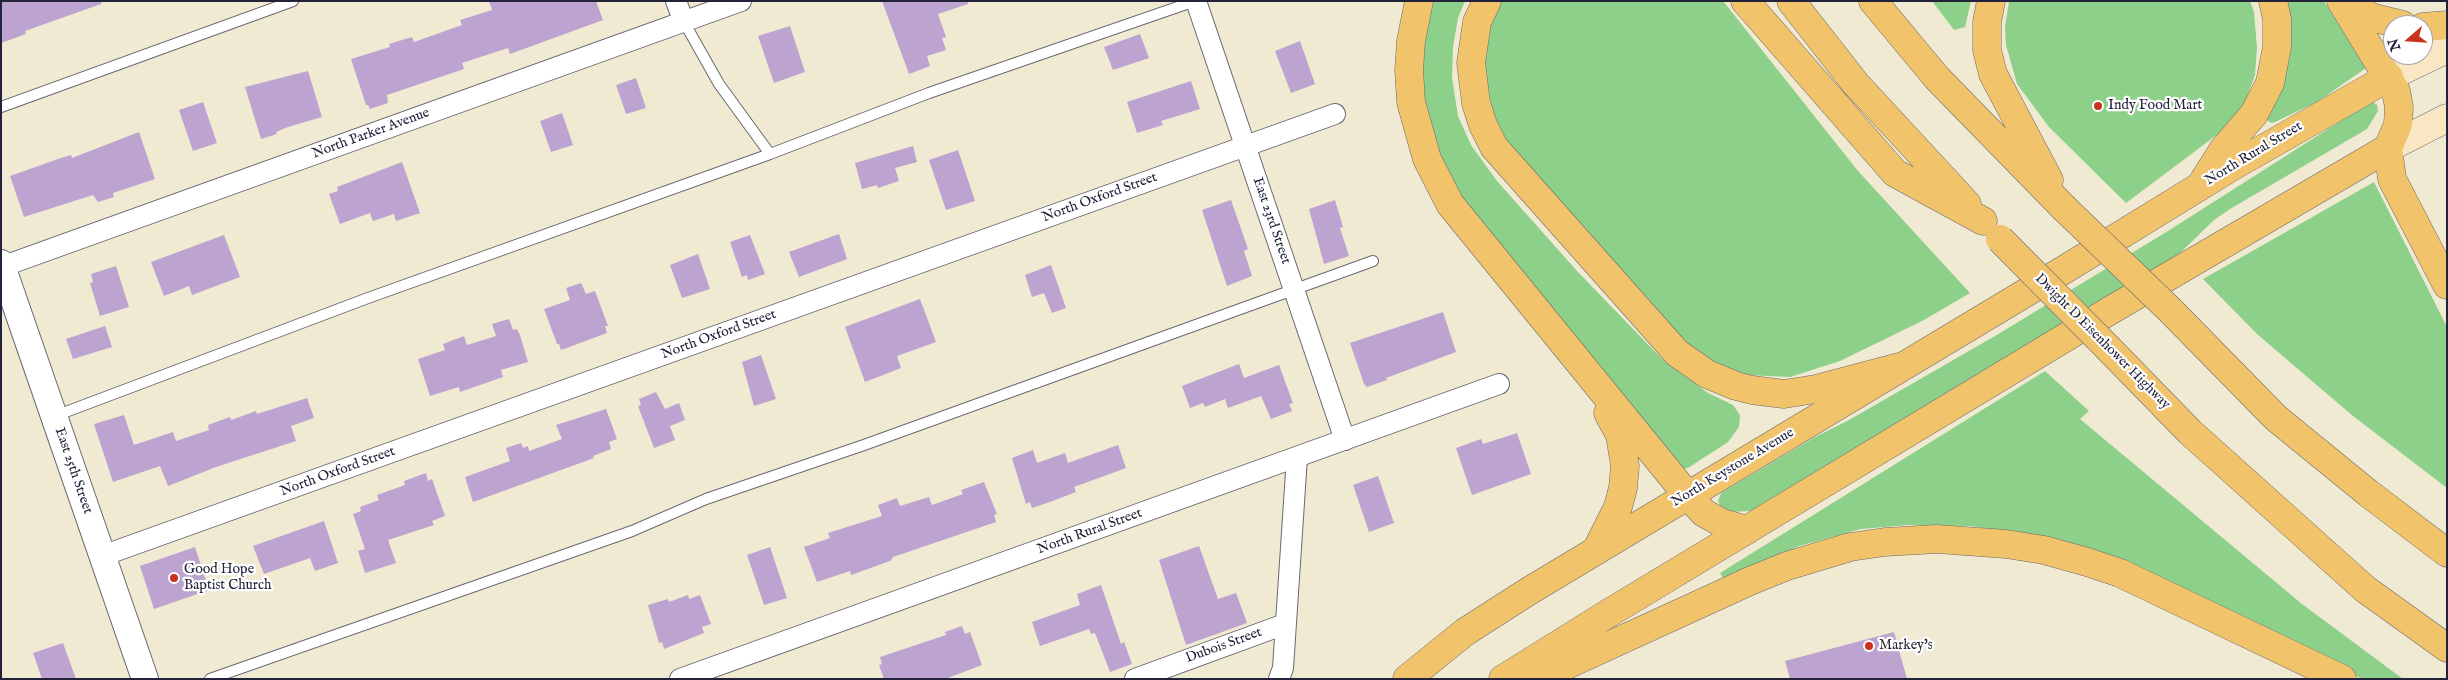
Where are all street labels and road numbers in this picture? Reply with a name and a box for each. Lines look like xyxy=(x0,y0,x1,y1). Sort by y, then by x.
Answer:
street label: North Parker Avenue xyxy=(310,105,432,163)
street label: North Rural Street xyxy=(2202,118,2306,190)
street label: North Oxford Street xyxy=(1040,169,1160,227)
street label: East 23rd Street xyxy=(1248,175,1294,267)
street label: Dwight D Eisenhower Highway xyxy=(2031,271,2173,413)
street label: North Oxford Street xyxy=(659,306,779,364)
street label: North Keystone Avenue xyxy=(1669,425,1797,511)
street label: East 25th Street xyxy=(50,426,96,516)
street label: North Oxford Street xyxy=(278,443,398,501)
street label: North Rural Street xyxy=(1035,505,1145,559)
street label: Dubois Street xyxy=(1184,624,1264,668)

